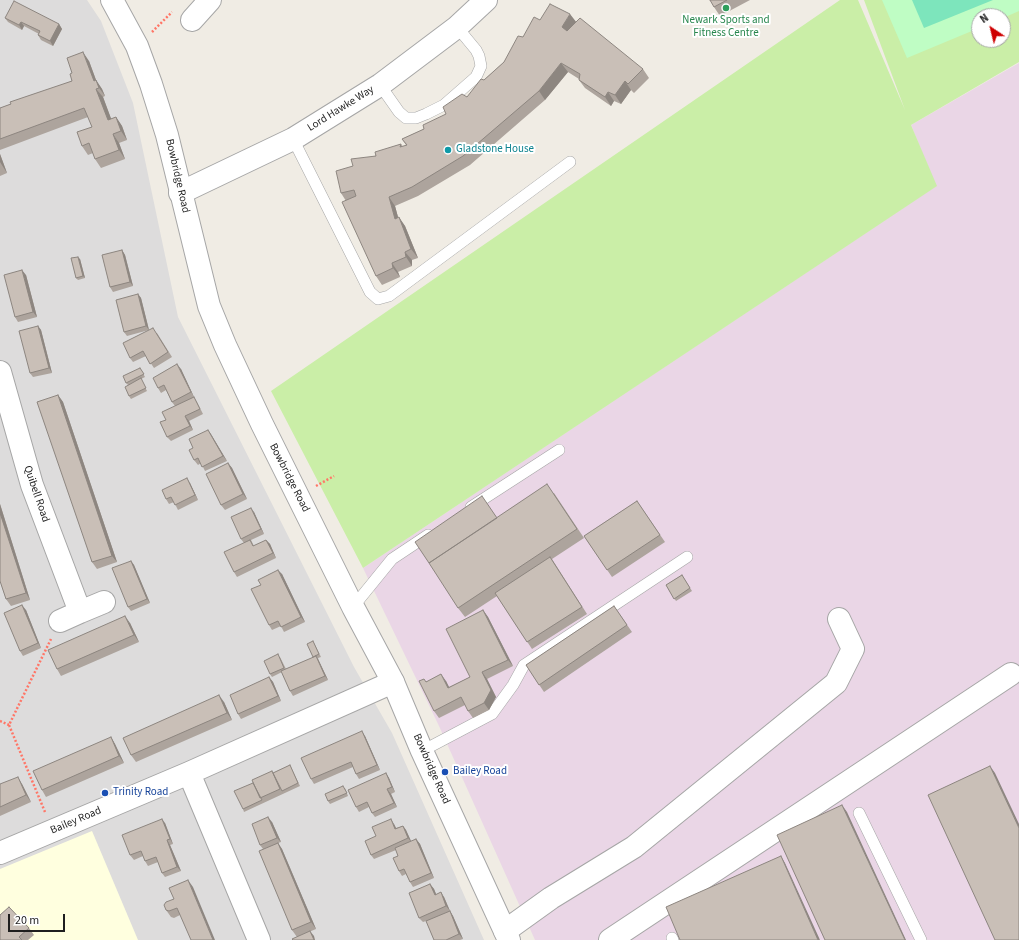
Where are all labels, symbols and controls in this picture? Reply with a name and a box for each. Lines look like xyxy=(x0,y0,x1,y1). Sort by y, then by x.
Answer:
marker: Newark Sports and Fitness Centre xyxy=(721,3,731,13)
north arrow xyxy=(971,8,1011,48)
text: N xyxy=(977,10,992,27)
place label: Newark Sports and Fitness Centre xyxy=(682,14,770,40)
street label: Lord Hawke Way xyxy=(305,83,377,135)
street label: Bowbridge Road xyxy=(162,138,192,214)
place label: Gladstone House xyxy=(456,143,534,157)
marker: Gladstone House xyxy=(443,145,453,155)
street label: Bowbridge Road xyxy=(266,441,312,515)
street label: Quibell Road xyxy=(20,464,52,524)
street label: Bowbridge Road xyxy=(410,732,452,806)
place label: Bailey Road xyxy=(453,765,507,779)
marker: Bailey Road xyxy=(440,767,450,777)
place label: Trinity Road xyxy=(113,786,168,800)
marker: Trinity Road xyxy=(100,788,110,798)
street label: Bailey Road xyxy=(49,804,103,838)
scale bar xyxy=(10,906,67,932)
text: 20 m xyxy=(15,912,39,929)

